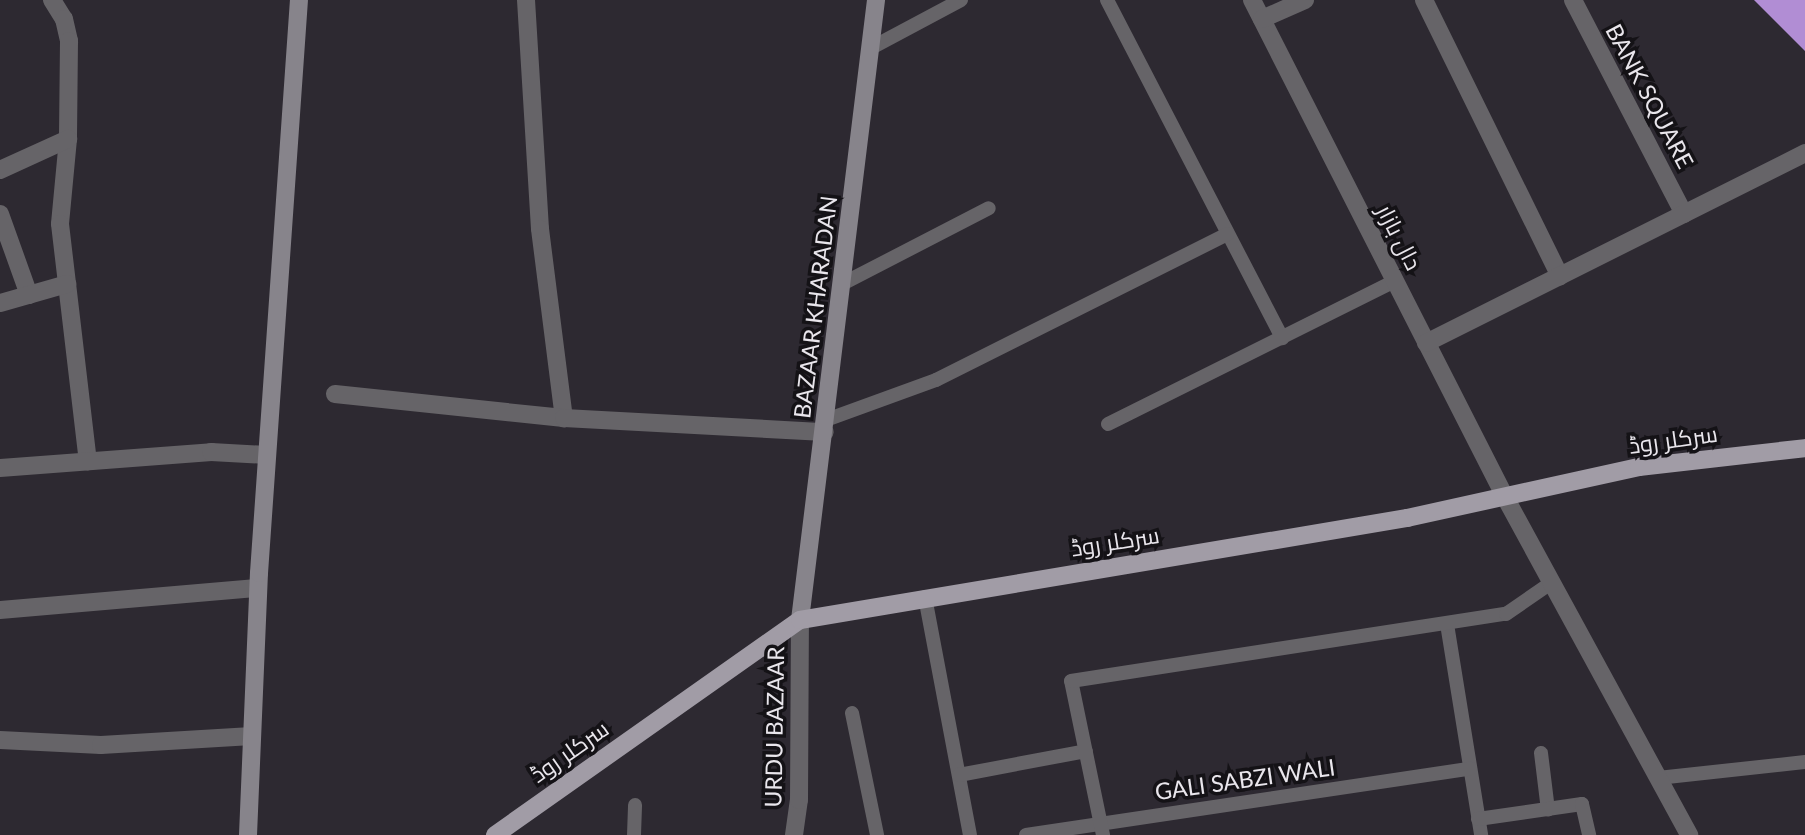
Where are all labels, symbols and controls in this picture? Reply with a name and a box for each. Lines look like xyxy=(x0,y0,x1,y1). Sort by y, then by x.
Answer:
street label: BANK SQUARE xyxy=(1600,19,1700,173)
street label: BAZAAR KHARADAN xyxy=(788,194,842,420)
street label: دال بازار xyxy=(1372,200,1428,274)
street label: سرکلر روڈ xyxy=(1627,419,1719,459)
street label: سرکلر روڈ xyxy=(1069,520,1161,562)
street label: URDU BAZAAR xyxy=(759,646,789,808)
street label: سرکلر روڈ xyxy=(524,714,614,788)
street label: GALI SABZI WALI xyxy=(1153,753,1337,805)

